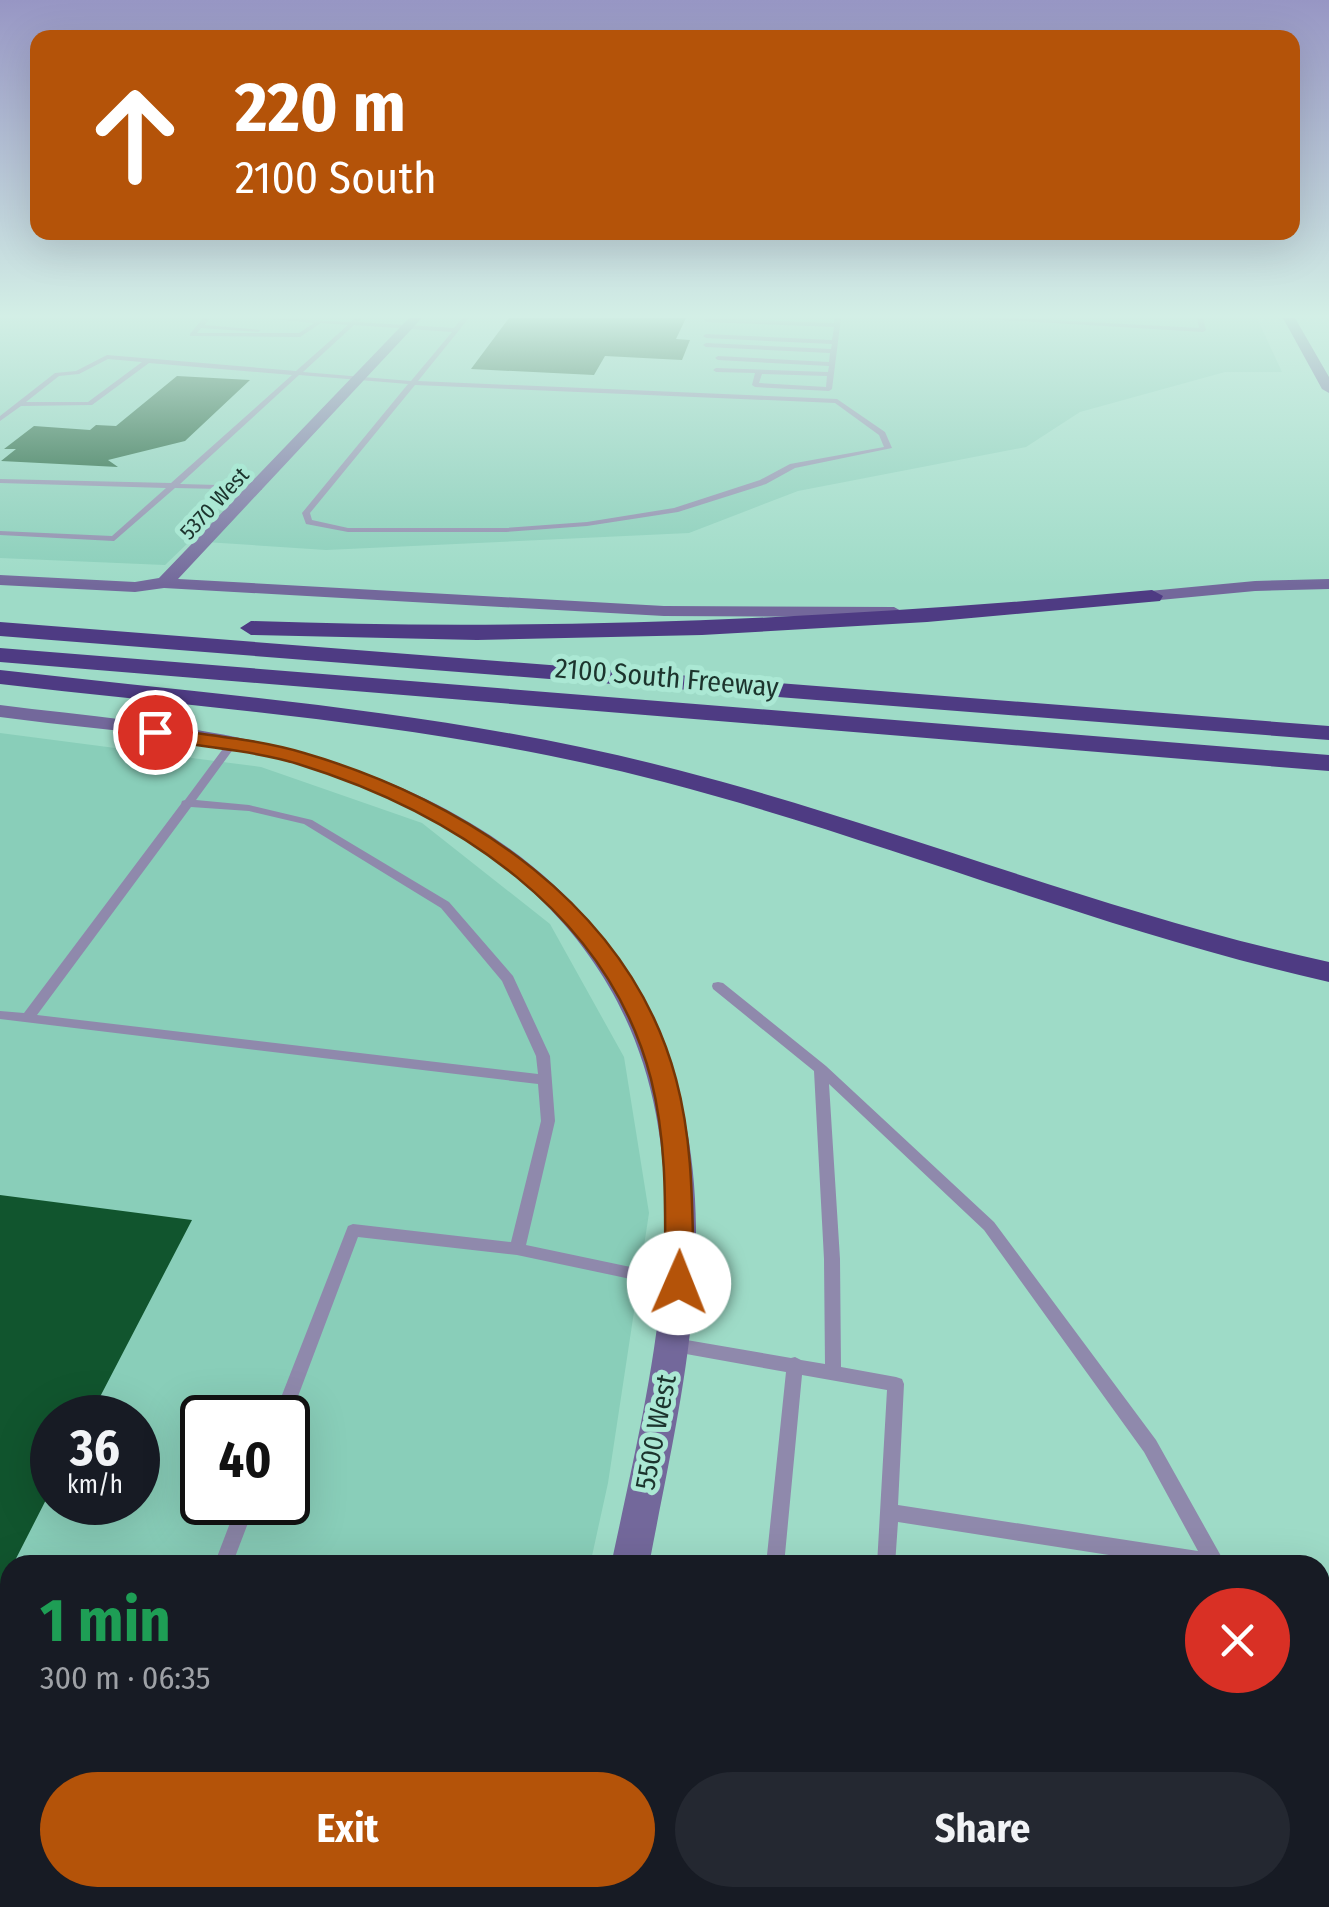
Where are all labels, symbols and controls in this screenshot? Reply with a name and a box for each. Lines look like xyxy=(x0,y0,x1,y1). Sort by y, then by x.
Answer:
text: 220 m xyxy=(235,66,406,150)
icon: ahead xyxy=(70,70,200,200)
text: 2100 South xyxy=(235,151,437,205)
street label: 5370 West xyxy=(174,461,255,545)
street label: 2100 South Freeway xyxy=(554,651,780,704)
pin xyxy=(113,690,198,775)
icon: arrive xyxy=(128,705,183,760)
position arrow xyxy=(627,1231,731,1335)
street label: 5500 West xyxy=(628,1371,683,1493)
speed limit sign: 40 xyxy=(180,1395,310,1525)
text: 36 xyxy=(70,1418,120,1478)
text: km/h xyxy=(67,1470,123,1500)
text: 1 min xyxy=(40,1585,171,1657)
button: close xyxy=(1185,1588,1290,1693)
text: 300 m · 06:35 xyxy=(40,1659,210,1697)
button: Exit xyxy=(40,1772,655,1887)
button: Share xyxy=(675,1772,1290,1887)

